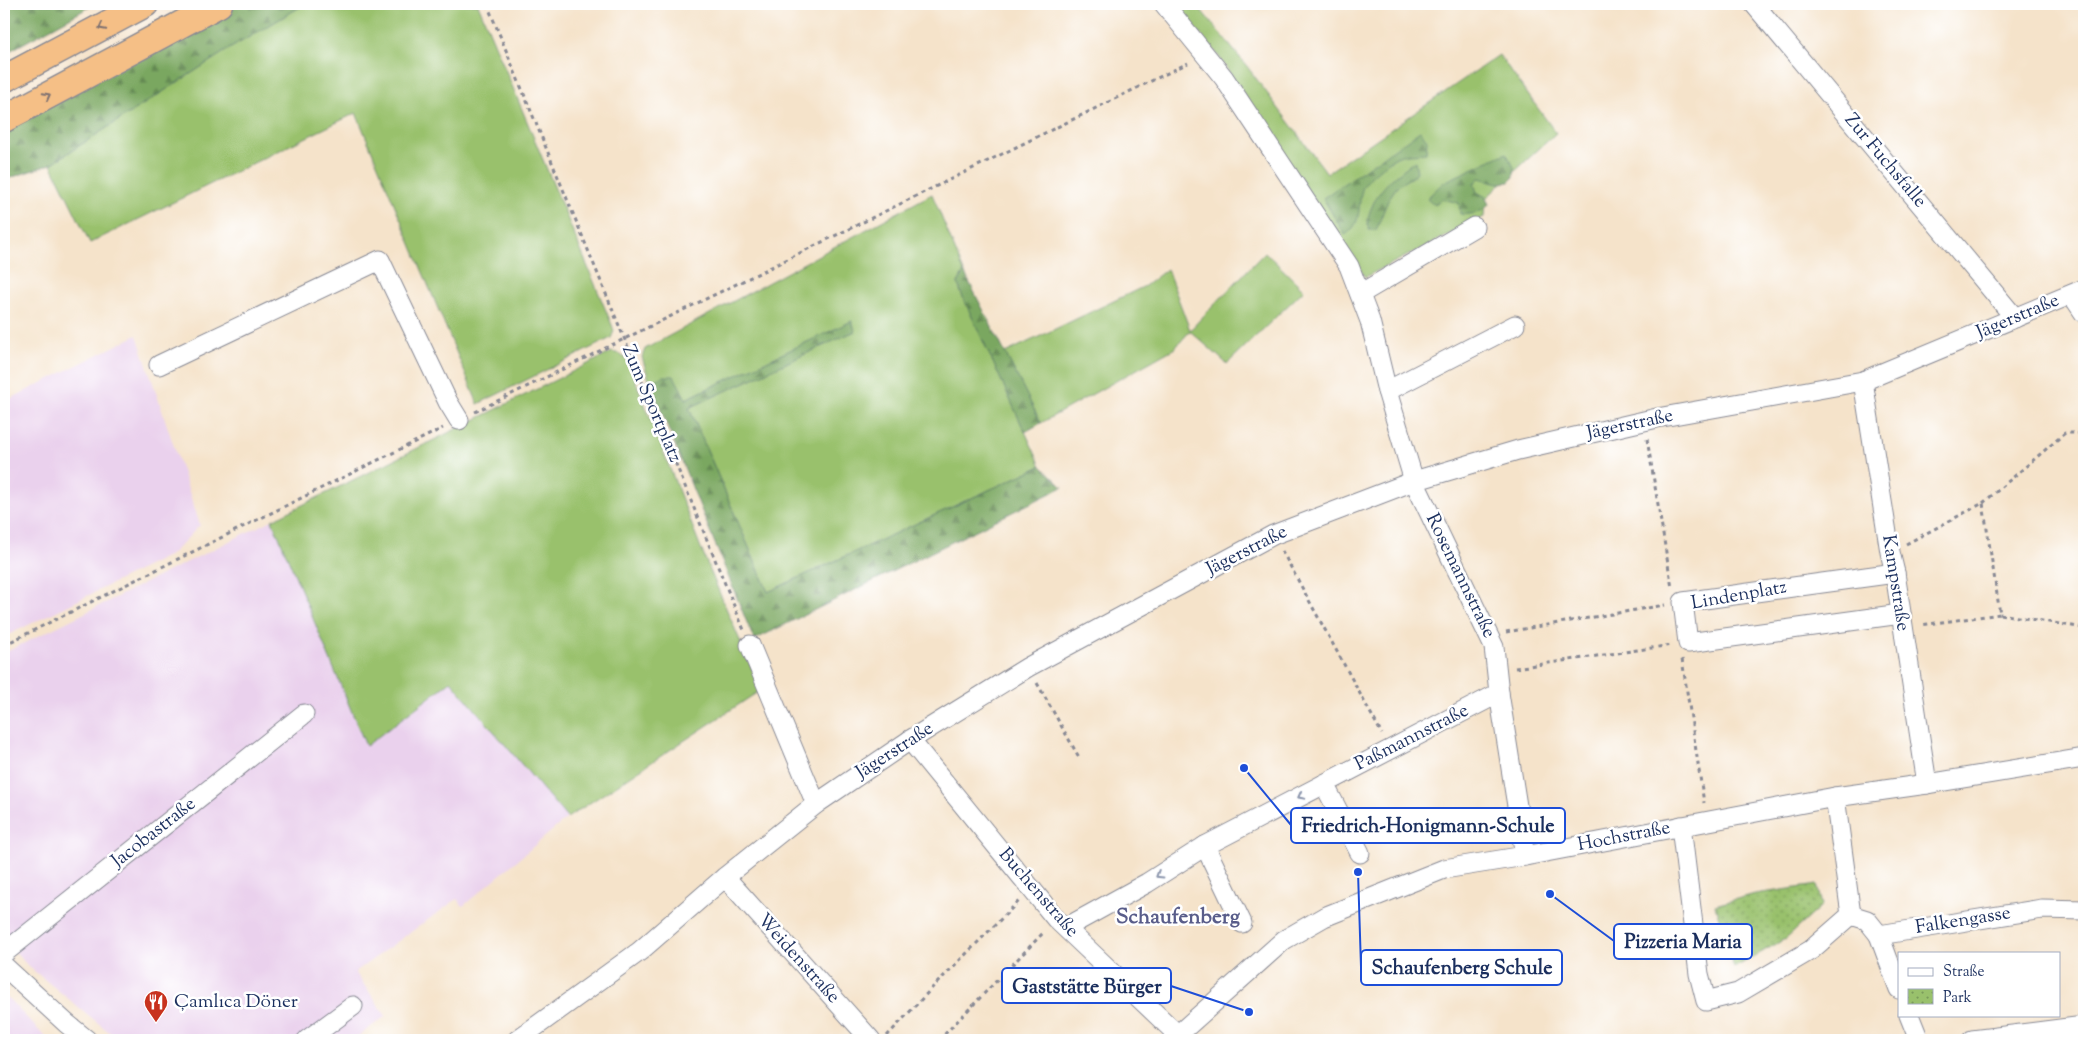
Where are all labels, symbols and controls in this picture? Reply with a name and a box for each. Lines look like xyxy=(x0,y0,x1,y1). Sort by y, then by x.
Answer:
one-way arrow xyxy=(98,21,107,31)
one-way arrow xyxy=(41,92,50,102)
street label: Zur Fuchsfalle xyxy=(1837,108,1933,214)
street label: Jägerstraße xyxy=(1971,287,2064,347)
street label: Zum Sportplatz xyxy=(614,341,688,467)
street label: Jägerstraße xyxy=(1583,403,1676,448)
street label: Rosemannstraße xyxy=(1418,509,1502,643)
street label: Jägerstraße xyxy=(1201,519,1292,583)
street label: Kampstraße xyxy=(1874,533,1916,633)
street label: Lindenplatz xyxy=(1689,574,1789,618)
street label: Paßmannstraße xyxy=(1350,698,1474,778)
street label: Jägerstraße xyxy=(850,716,939,787)
one-way arrow xyxy=(1297,790,1306,800)
street label: Jacobastraße xyxy=(105,791,202,875)
callout: Friedrich-Honigmann-Schule xyxy=(1291,808,1565,843)
text: Friedrich-Honigmann-Schule xyxy=(1301,813,1555,842)
street label: Hochstraße xyxy=(1575,815,1673,859)
street label: Buchenstraße xyxy=(991,842,1085,944)
one-way arrow xyxy=(1155,869,1164,878)
street label: Falkengasse xyxy=(1913,900,2013,942)
district label: Schaufenberg xyxy=(1116,903,1241,933)
street label: Weidenstraße xyxy=(750,908,846,1010)
callout: Pizzeria Maria xyxy=(1614,924,1752,959)
text: Pizzeria Maria xyxy=(1624,929,1743,958)
callout: Schaufenberg Schule xyxy=(1361,950,1562,985)
legend xyxy=(1898,952,2060,1016)
text: Schaufenberg Schule xyxy=(1372,955,1552,984)
text: Straße xyxy=(1943,962,1985,983)
callout: Gaststätte Bürger xyxy=(1002,968,1171,1003)
text: Gaststätte Bürger xyxy=(1012,974,1162,1003)
text: Park xyxy=(1943,988,1972,1009)
restaurant icon: Çamlıca Döner xyxy=(143,989,169,1023)
place label: Çamlıca Döner xyxy=(174,989,298,1016)

